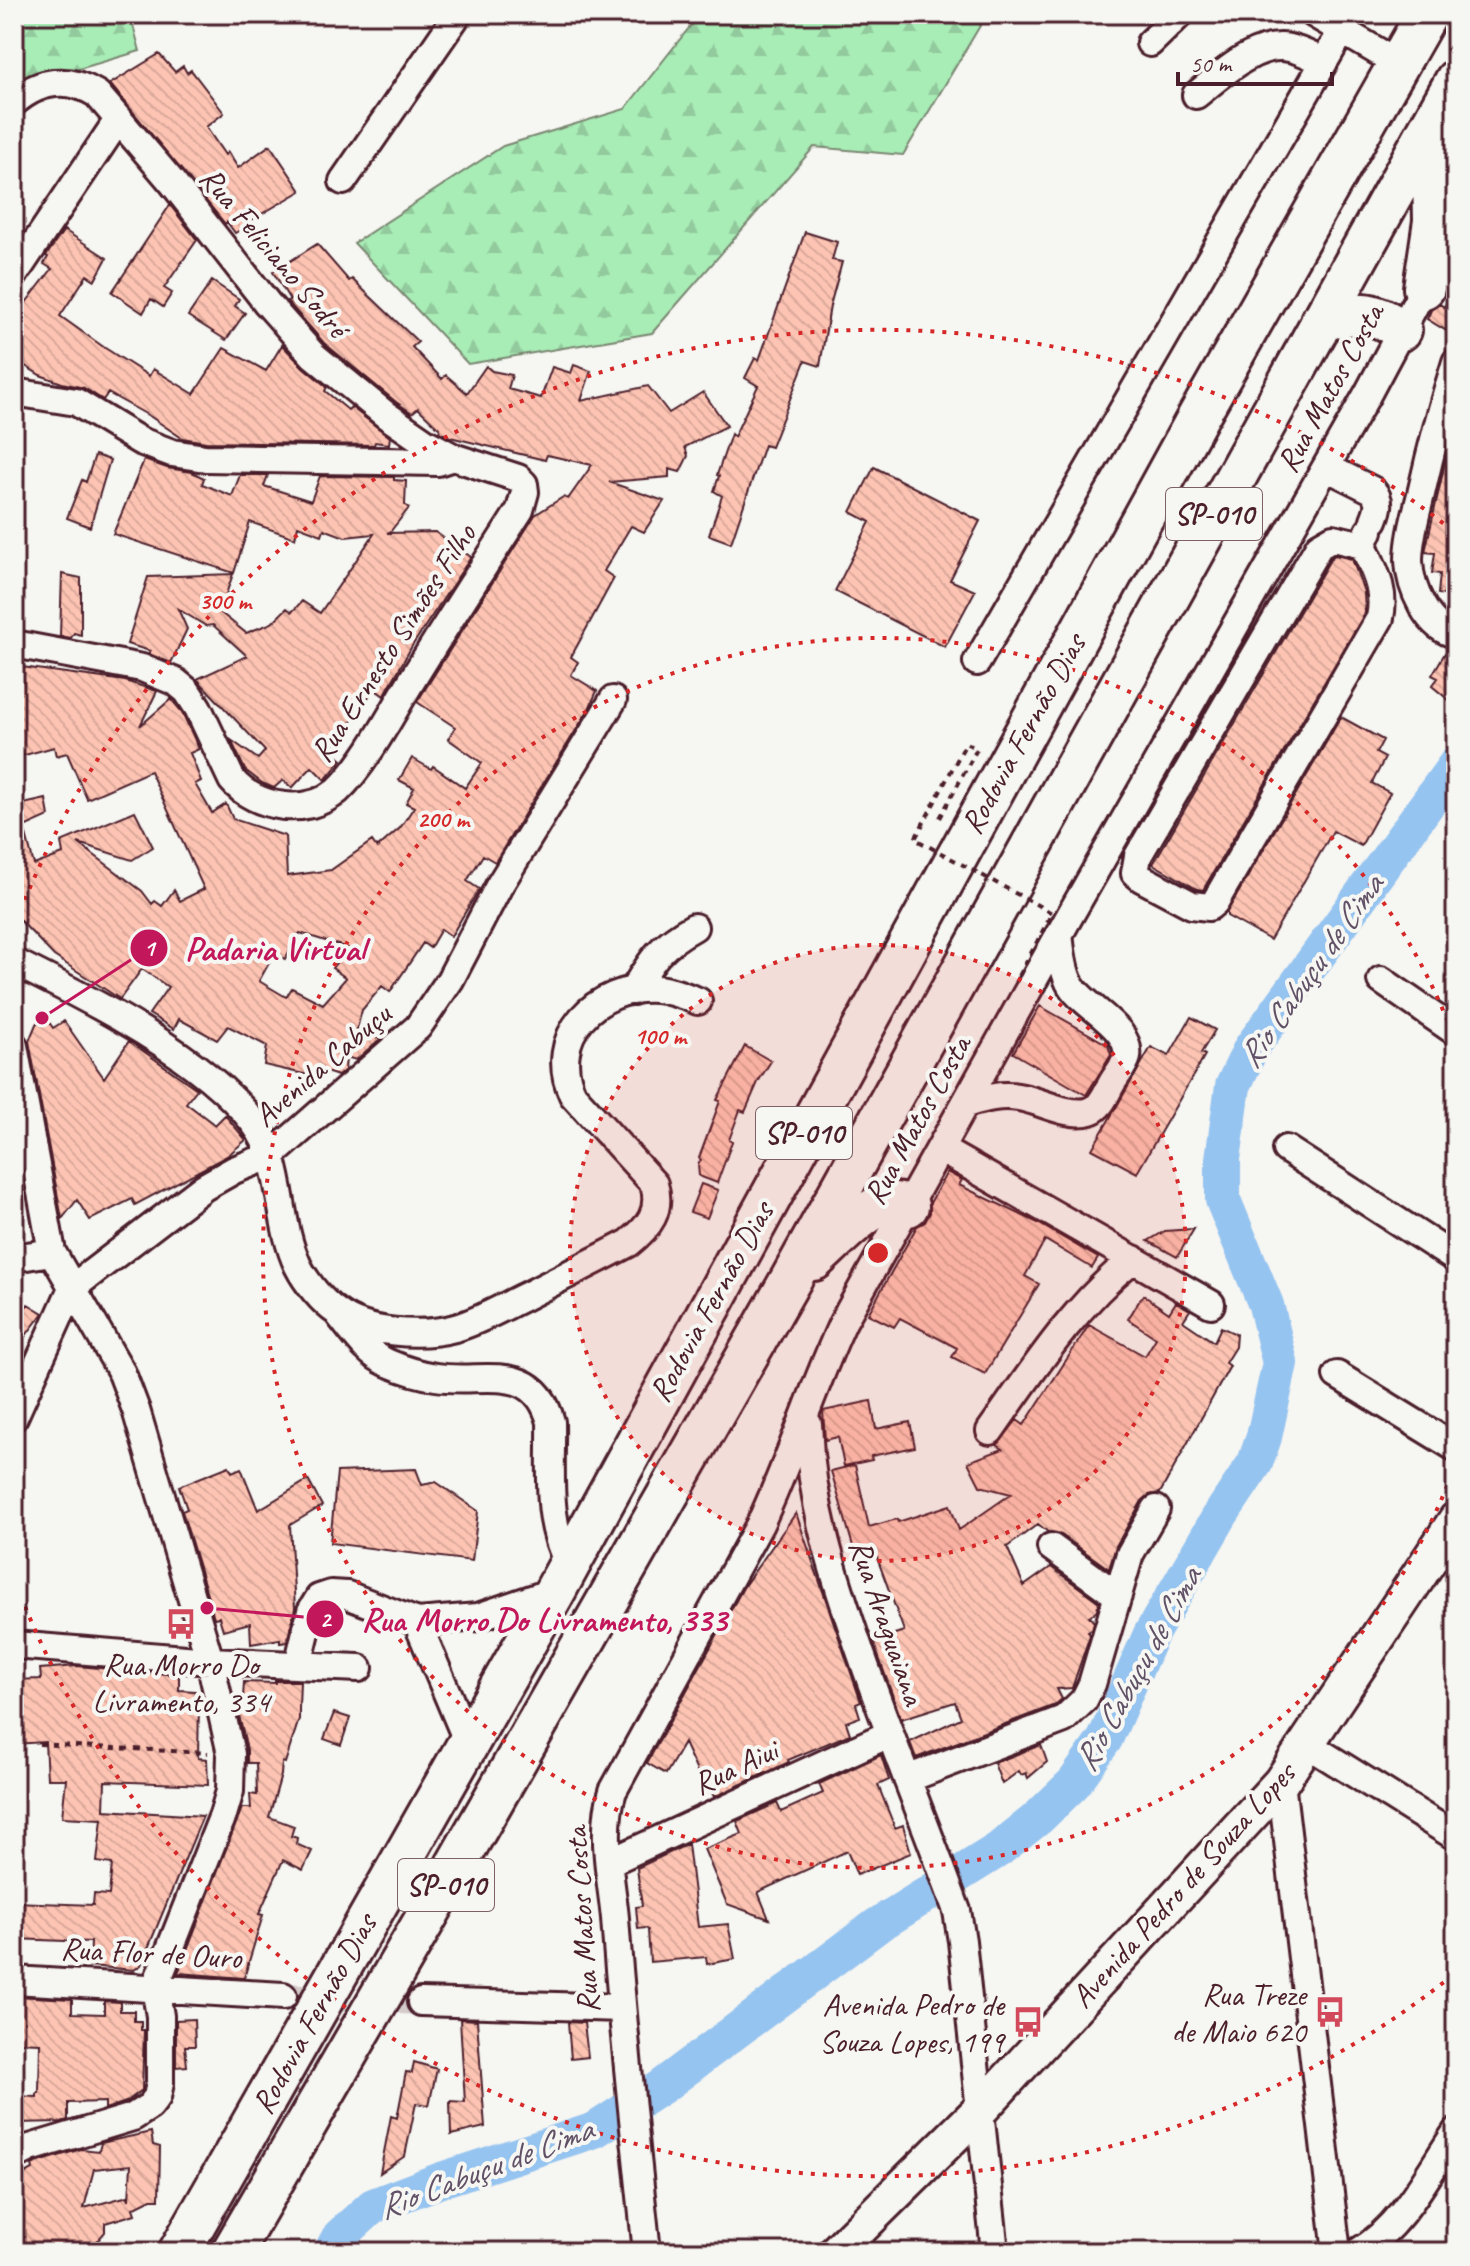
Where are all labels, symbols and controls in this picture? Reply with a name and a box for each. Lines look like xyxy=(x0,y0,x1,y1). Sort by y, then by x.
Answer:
scale bar xyxy=(1178,36,1332,86)
text: 50 m xyxy=(1190,49,1233,79)
street label: Rua Feliciano Sodré xyxy=(191,158,360,349)
street label: Rua Matos Costa xyxy=(1267,294,1395,480)
road number: SP-010 xyxy=(1166,488,1262,540)
street label: Rua Ernesto Simões Filho xyxy=(301,515,486,770)
text: 300 m xyxy=(199,586,253,616)
street label: Rodovia Fernão Dias xyxy=(951,624,1096,841)
text: 200 m xyxy=(417,804,471,834)
water label: Rio Cabuçu de Cima xyxy=(1228,864,1394,1076)
callout: Padaria Virtual xyxy=(129,919,381,977)
text: Padaria Virtual xyxy=(185,927,371,970)
text: 1 xyxy=(144,933,158,963)
street label: Avenida Cabuçu xyxy=(245,993,401,1136)
text: 100 m xyxy=(634,1021,688,1051)
street label: Rua Matos Costa xyxy=(854,1026,982,1212)
road number: SP-010 xyxy=(756,1107,852,1159)
street label: Rodovia Fernão Dias xyxy=(639,1192,784,1409)
centre of rings xyxy=(864,1239,892,1267)
street label: Rua Araguaiana xyxy=(840,1534,935,1712)
water label: Rio Cabuçu de Cima xyxy=(1063,1557,1212,1778)
callout: Rua Morro Do Livramento, 333 xyxy=(305,1590,742,1648)
text: Rua Morro Do Livramento, 333 xyxy=(361,1598,729,1641)
text: 2 xyxy=(320,1604,333,1634)
bus stop icon: Rua Morro Do Livramento, 334 xyxy=(164,1607,198,1641)
place label: Rua Morro Do Livramento, 334 xyxy=(92,1644,273,1722)
street label: Rua Aiui xyxy=(686,1728,787,1804)
street label: Avenida Pedro de Souza Lopes xyxy=(1062,1751,1306,2016)
street label: Rua Matos Costa xyxy=(555,1823,609,2015)
road number: SP-010 xyxy=(398,1859,494,1911)
street label: Rodovia Fernão Dias xyxy=(242,1904,387,2121)
street label: Rua Flor de Ouro xyxy=(60,1928,244,1978)
place label: Rua Treze de Maio 620 xyxy=(1171,1974,1309,2052)
place label: Avenida Pedro de Souza Lopes, 199 xyxy=(819,1984,1007,2062)
bus stop icon: Rua Treze de Maio 620 xyxy=(1313,1995,1347,2029)
bus stop icon: Avenida Pedro de Souza Lopes, 199 xyxy=(1011,2005,1045,2039)
water label: Rio Cabuçu de Cima xyxy=(372,2106,601,2229)

